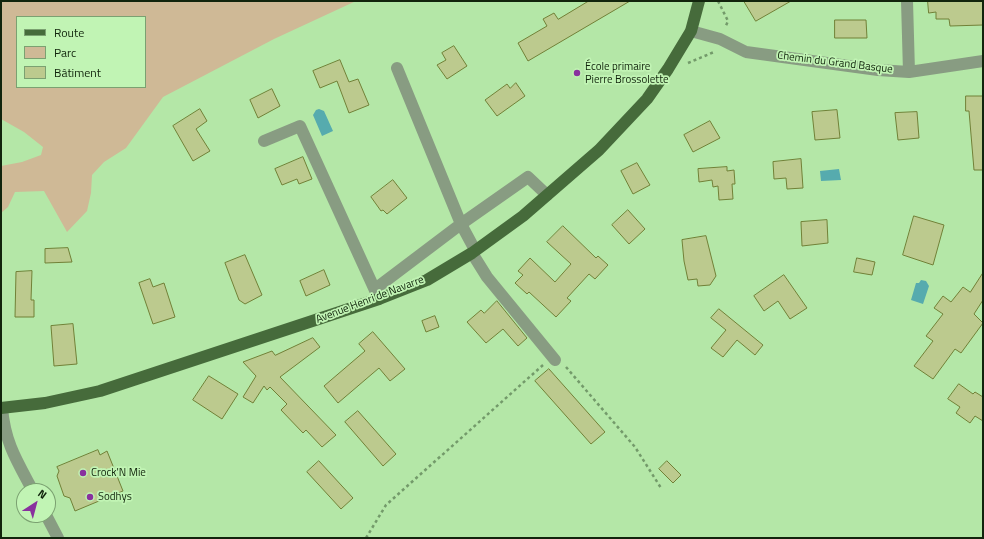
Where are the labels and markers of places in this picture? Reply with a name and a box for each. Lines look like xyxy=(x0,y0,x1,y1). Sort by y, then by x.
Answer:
place label: École primaire Pierre Brossolette xyxy=(585,60,669,86)
marker: École primaire Pierre Brossolette xyxy=(572,68,582,78)
place label: Crock'N Mie xyxy=(91,466,146,480)
marker: Crock'N Mie xyxy=(78,468,88,478)
place label: Sodhys xyxy=(98,490,132,504)
marker: Sodhys xyxy=(85,492,95,502)

